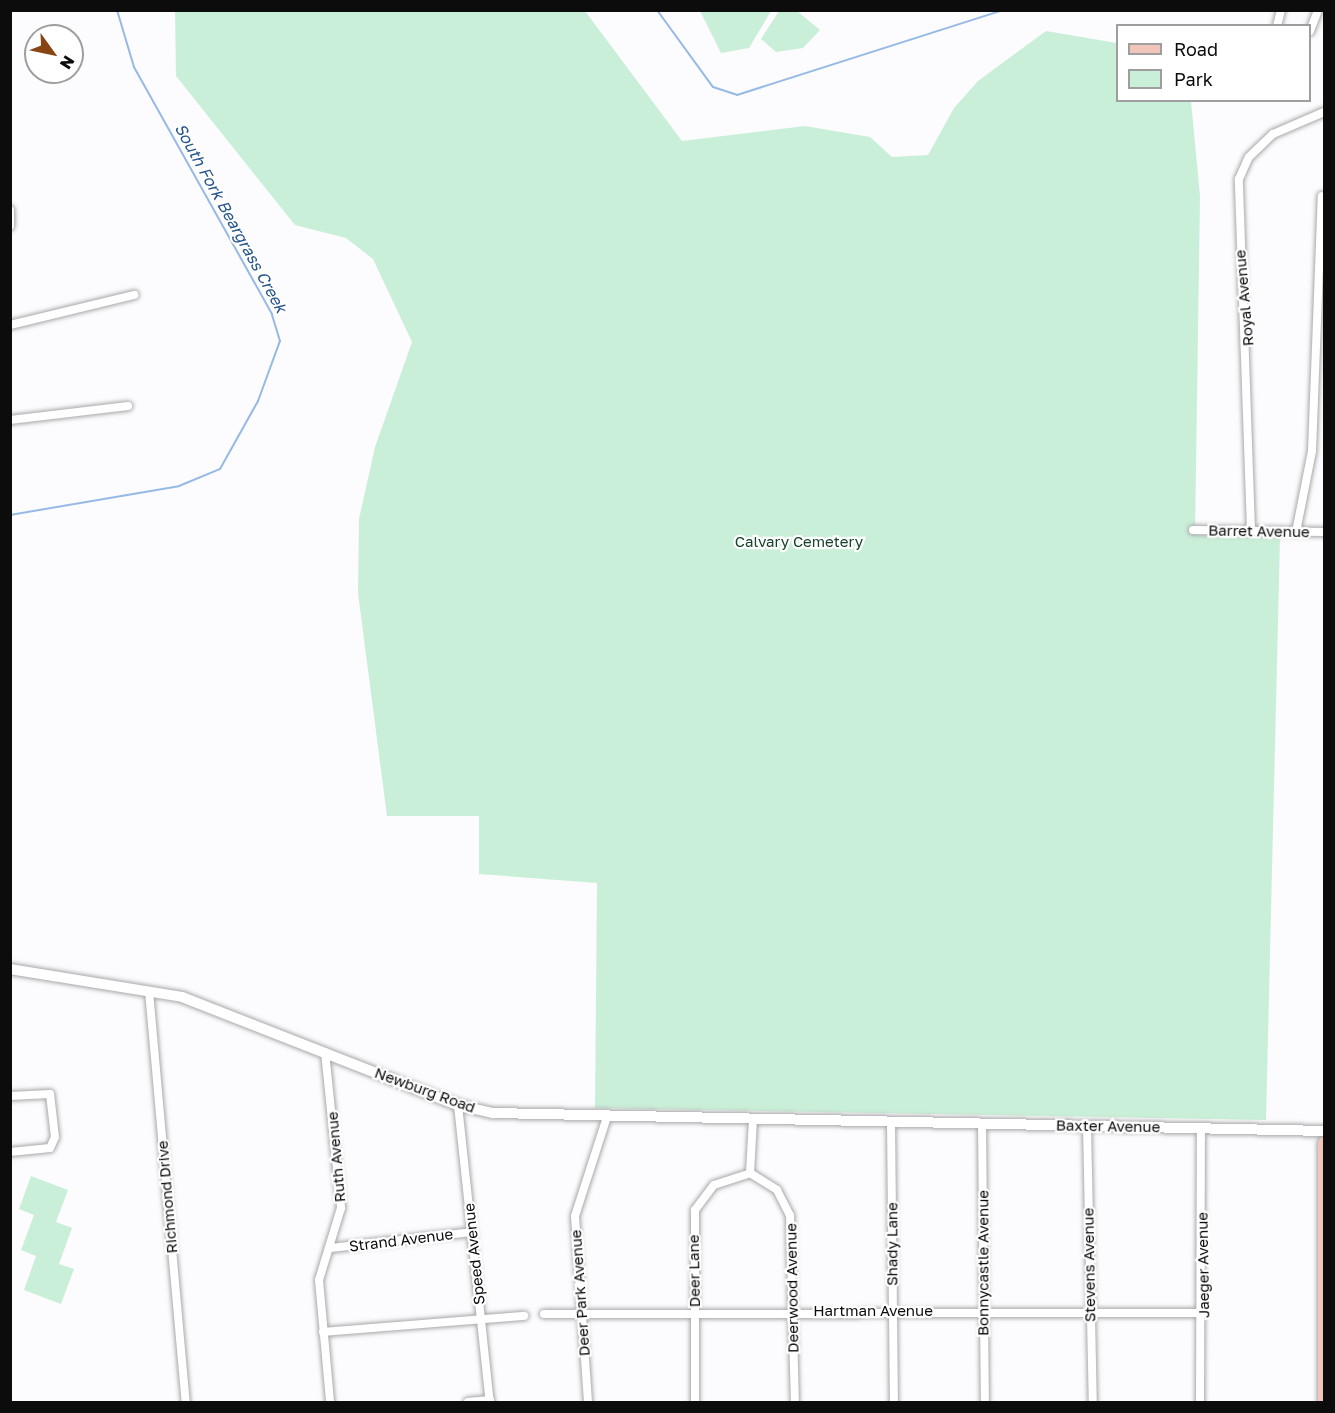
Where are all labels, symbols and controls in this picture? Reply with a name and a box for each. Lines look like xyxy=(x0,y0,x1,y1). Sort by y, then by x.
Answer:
north arrow xyxy=(24,24,84,84)
legend xyxy=(1116,24,1311,102)
text: Road xyxy=(1174,38,1218,60)
text: N xyxy=(56,52,79,73)
text: Park xyxy=(1174,68,1213,90)
water label: South Fork Beargrass Creek xyxy=(171,120,291,316)
street label: Royal Avenue xyxy=(1231,249,1257,347)
street label: Barret Avenue xyxy=(1208,521,1310,541)
park label: Calvary Cemetery xyxy=(735,533,863,551)
street label: Newburg Road xyxy=(372,1063,478,1117)
street label: Ruth Avenue xyxy=(323,1111,349,1203)
street label: Baxter Avenue xyxy=(1056,1116,1160,1136)
street label: Richmond Drive xyxy=(153,1140,181,1254)
street label: Bonnycastle Avenue xyxy=(974,1190,992,1336)
street label: Speed Avenue xyxy=(460,1202,488,1306)
street label: Shady Lane xyxy=(883,1202,901,1286)
street label: Stevens Avenue xyxy=(1079,1208,1099,1322)
street label: Jaeger Avenue xyxy=(1193,1212,1213,1318)
street label: Deerwood Avenue xyxy=(782,1223,802,1353)
street label: Strand Avenue xyxy=(348,1225,454,1255)
street label: Deer Park Avenue xyxy=(567,1229,593,1357)
street label: Deer Lane xyxy=(684,1235,704,1307)
street label: Hartman Avenue xyxy=(813,1302,933,1320)

